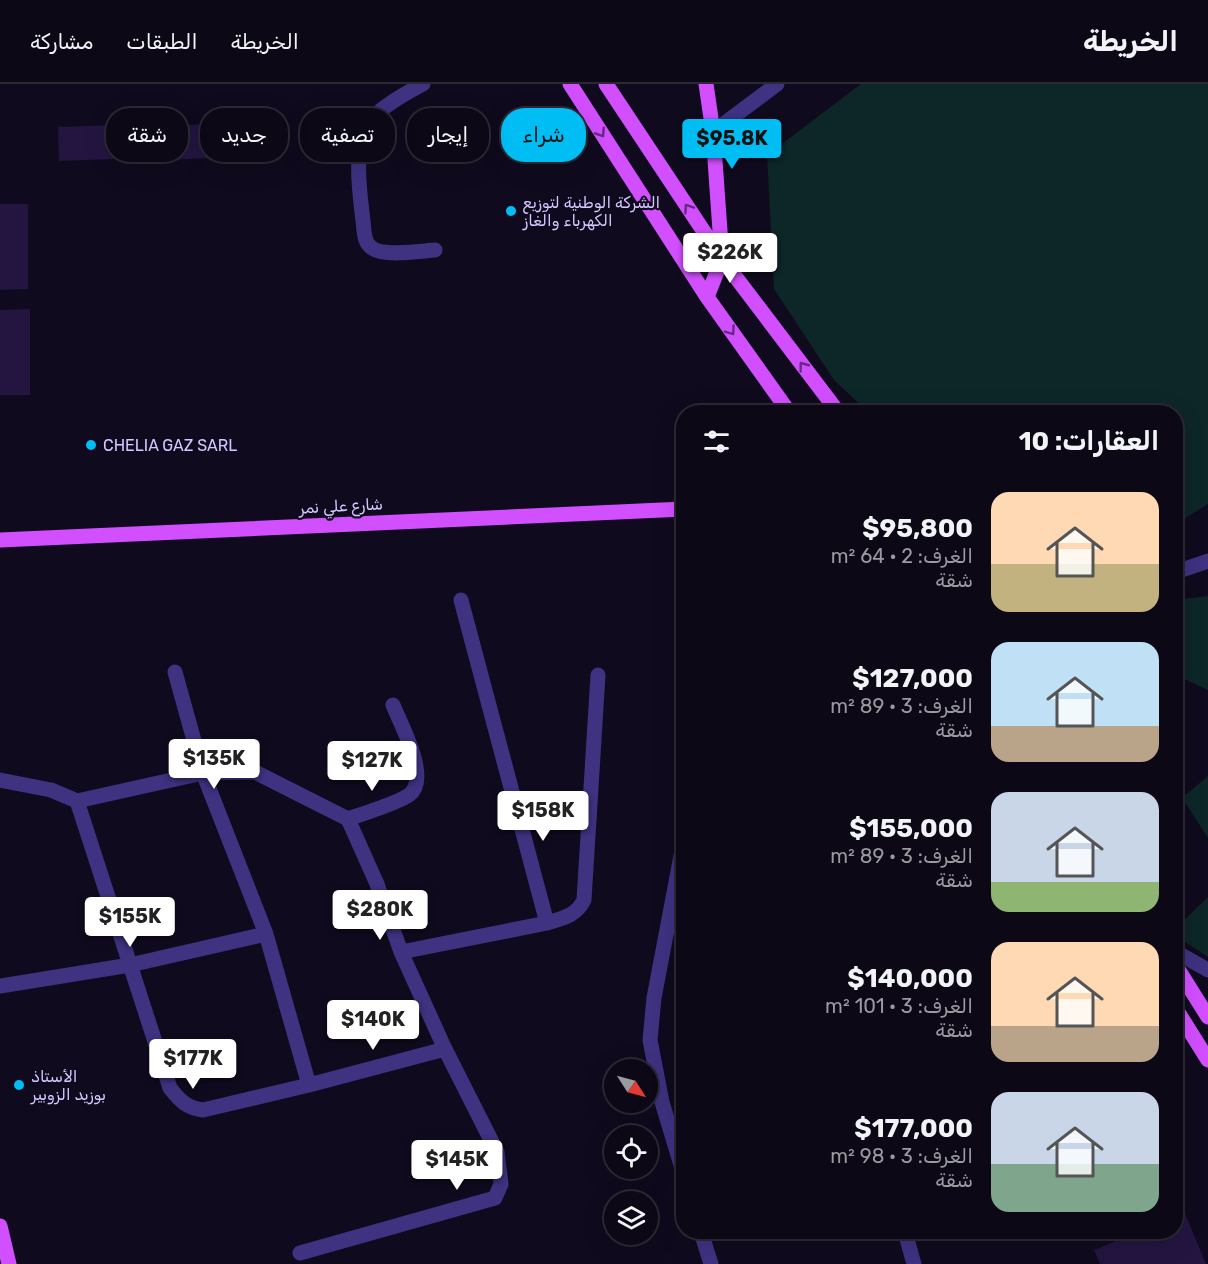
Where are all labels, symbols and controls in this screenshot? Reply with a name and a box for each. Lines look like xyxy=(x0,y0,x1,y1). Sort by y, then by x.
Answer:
text: الخريطة xyxy=(1083,25,1178,58)
text: مشاركة xyxy=(30,29,93,54)
text: الطبقات xyxy=(126,29,198,54)
text: الخريطة xyxy=(231,29,299,54)
chip: شقة xyxy=(106,108,188,162)
chip: جديد xyxy=(200,108,288,162)
chip: تصفية xyxy=(300,108,395,162)
chip: إيجار xyxy=(407,108,489,162)
chip: شراء xyxy=(501,108,586,162)
pin: $95.8K xyxy=(683,119,781,170)
text: $95.8K xyxy=(696,126,768,150)
one-way arrow xyxy=(594,127,606,137)
place label: الشركة الوطنية لتوزيع الكهرباء والغاز xyxy=(522,193,660,231)
marker: الشركة الوطنية لتوزيع الكهرباء والغاز xyxy=(504,204,518,218)
one-way arrow xyxy=(684,204,695,215)
pin: $226K xyxy=(688,233,772,284)
text: $226K xyxy=(697,240,763,264)
one-way arrow xyxy=(724,325,735,336)
one-way arrow xyxy=(799,362,810,373)
icon: filters xyxy=(700,425,733,458)
text: العقارات: 10 xyxy=(1019,426,1159,457)
place label: CHELIA GAZ SARL xyxy=(103,436,237,455)
marker: CHELIA GAZ SARL xyxy=(84,438,98,452)
street label: شارع علي نمر xyxy=(297,494,384,521)
text: $95,800 xyxy=(862,513,973,544)
icon: home xyxy=(1039,516,1111,588)
text: الغرف: 2 · 64 m² xyxy=(831,544,973,568)
text: شقة xyxy=(935,568,973,592)
text: $127,000 xyxy=(852,663,973,694)
icon: home xyxy=(1039,666,1111,738)
text: الغرف: 3 · 89 m² xyxy=(830,694,973,718)
text: شقة xyxy=(935,718,973,742)
pin: $135K xyxy=(172,739,256,790)
pin: $127K xyxy=(330,741,414,792)
text: $135K xyxy=(183,746,245,770)
text: $127K xyxy=(341,748,403,772)
pin: $158K xyxy=(501,791,585,842)
text: $158K xyxy=(511,798,575,822)
text: $155,000 xyxy=(849,813,973,844)
icon: home xyxy=(1039,816,1111,888)
text: الغرف: 3 · 89 m² xyxy=(830,844,973,868)
text: شقة xyxy=(935,868,973,892)
pin: $280K xyxy=(338,890,422,941)
pin: $155K xyxy=(88,897,172,948)
text: $280K xyxy=(347,897,413,921)
text: $155K xyxy=(99,904,161,928)
text: $140,000 xyxy=(847,963,973,994)
icon: home xyxy=(1039,966,1111,1038)
text: الغرف: 3 · 101 m² xyxy=(825,994,973,1018)
pin: $140K xyxy=(331,1000,415,1051)
text: $140K xyxy=(341,1007,405,1031)
text: شقة xyxy=(935,1018,973,1042)
pin: $177K xyxy=(151,1039,235,1090)
text: $177K xyxy=(163,1046,223,1070)
north arrow xyxy=(604,1059,658,1113)
map controls xyxy=(604,1059,658,1245)
place label: الأستاذ بوزيد الزوبير xyxy=(30,1067,106,1105)
marker: الأستاذ بوزيد الزوبير xyxy=(12,1078,26,1092)
text: $177,000 xyxy=(854,1113,973,1144)
icon: home xyxy=(1039,1116,1111,1188)
button: locate xyxy=(604,1125,658,1179)
pin: $145K xyxy=(415,1140,499,1191)
text: الغرف: 3 · 98 m² xyxy=(830,1144,973,1168)
text: $145K xyxy=(425,1147,489,1171)
text: شقة xyxy=(935,1168,973,1192)
button: layers xyxy=(604,1191,658,1245)

